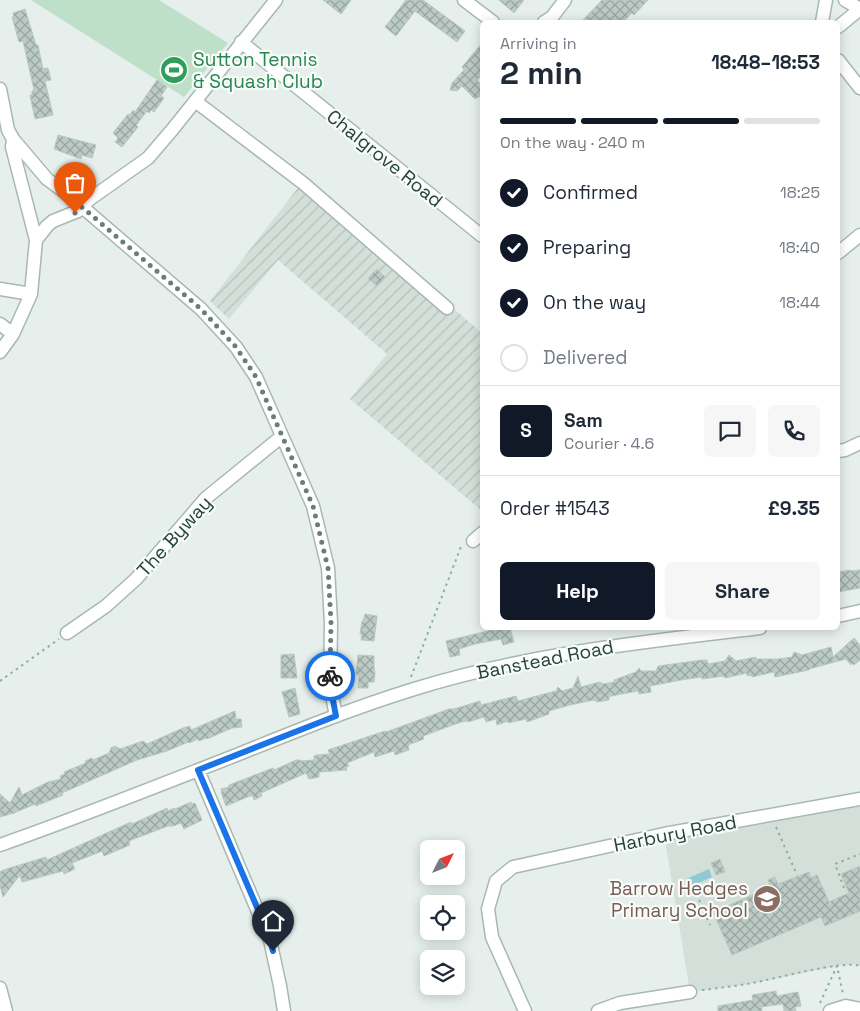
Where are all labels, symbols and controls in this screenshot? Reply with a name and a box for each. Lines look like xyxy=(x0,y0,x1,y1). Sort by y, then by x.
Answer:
text: Arriving in xyxy=(500,33,577,54)
place label: Sutton Tennis & Squash Club xyxy=(193,47,323,94)
text: 18:48–18:53 xyxy=(711,50,820,75)
text: 2 min xyxy=(500,53,583,93)
sports icon: Sutton Tennis & Squash Club xyxy=(159,55,189,85)
street label: Chalgrove Road xyxy=(321,104,448,213)
text: On the way · 240 m xyxy=(500,132,645,153)
pin xyxy=(54,162,96,213)
icon: bag xyxy=(61,169,89,197)
icon: check xyxy=(500,179,528,207)
text: Confirmed xyxy=(543,180,638,205)
text: 18:25 xyxy=(780,182,820,203)
icon: check xyxy=(500,234,528,262)
text: Preparing xyxy=(543,235,631,260)
text: 18:40 xyxy=(779,237,820,258)
icon: check xyxy=(500,289,528,317)
text: On the way xyxy=(543,290,646,315)
text: 18:44 xyxy=(779,292,820,313)
text: Delivered xyxy=(543,345,628,370)
button: chat xyxy=(704,405,756,457)
button: phone xyxy=(768,405,820,457)
text: Sam xyxy=(564,408,603,433)
text: S xyxy=(520,418,532,443)
text: Courier · 4.6 xyxy=(564,433,654,454)
street label: The Byway xyxy=(131,491,217,582)
text: Order #1543 xyxy=(500,496,610,521)
text: £9.35 xyxy=(768,496,820,521)
button: Help xyxy=(500,562,655,620)
button: Share xyxy=(665,562,820,620)
street label: Banstead Road xyxy=(474,634,616,685)
courier xyxy=(305,651,355,701)
icon: bike xyxy=(316,662,344,690)
street label: Harbury Road xyxy=(611,809,739,858)
north arrow xyxy=(420,840,465,885)
map controls xyxy=(420,840,465,995)
place label: Barrow Hedges Primary School xyxy=(609,876,748,923)
school or university icon: Barrow Hedges Primary School xyxy=(752,884,782,914)
button: locate xyxy=(420,895,465,940)
pin xyxy=(252,900,294,951)
icon: home xyxy=(259,907,287,935)
button: layers xyxy=(420,950,465,995)

